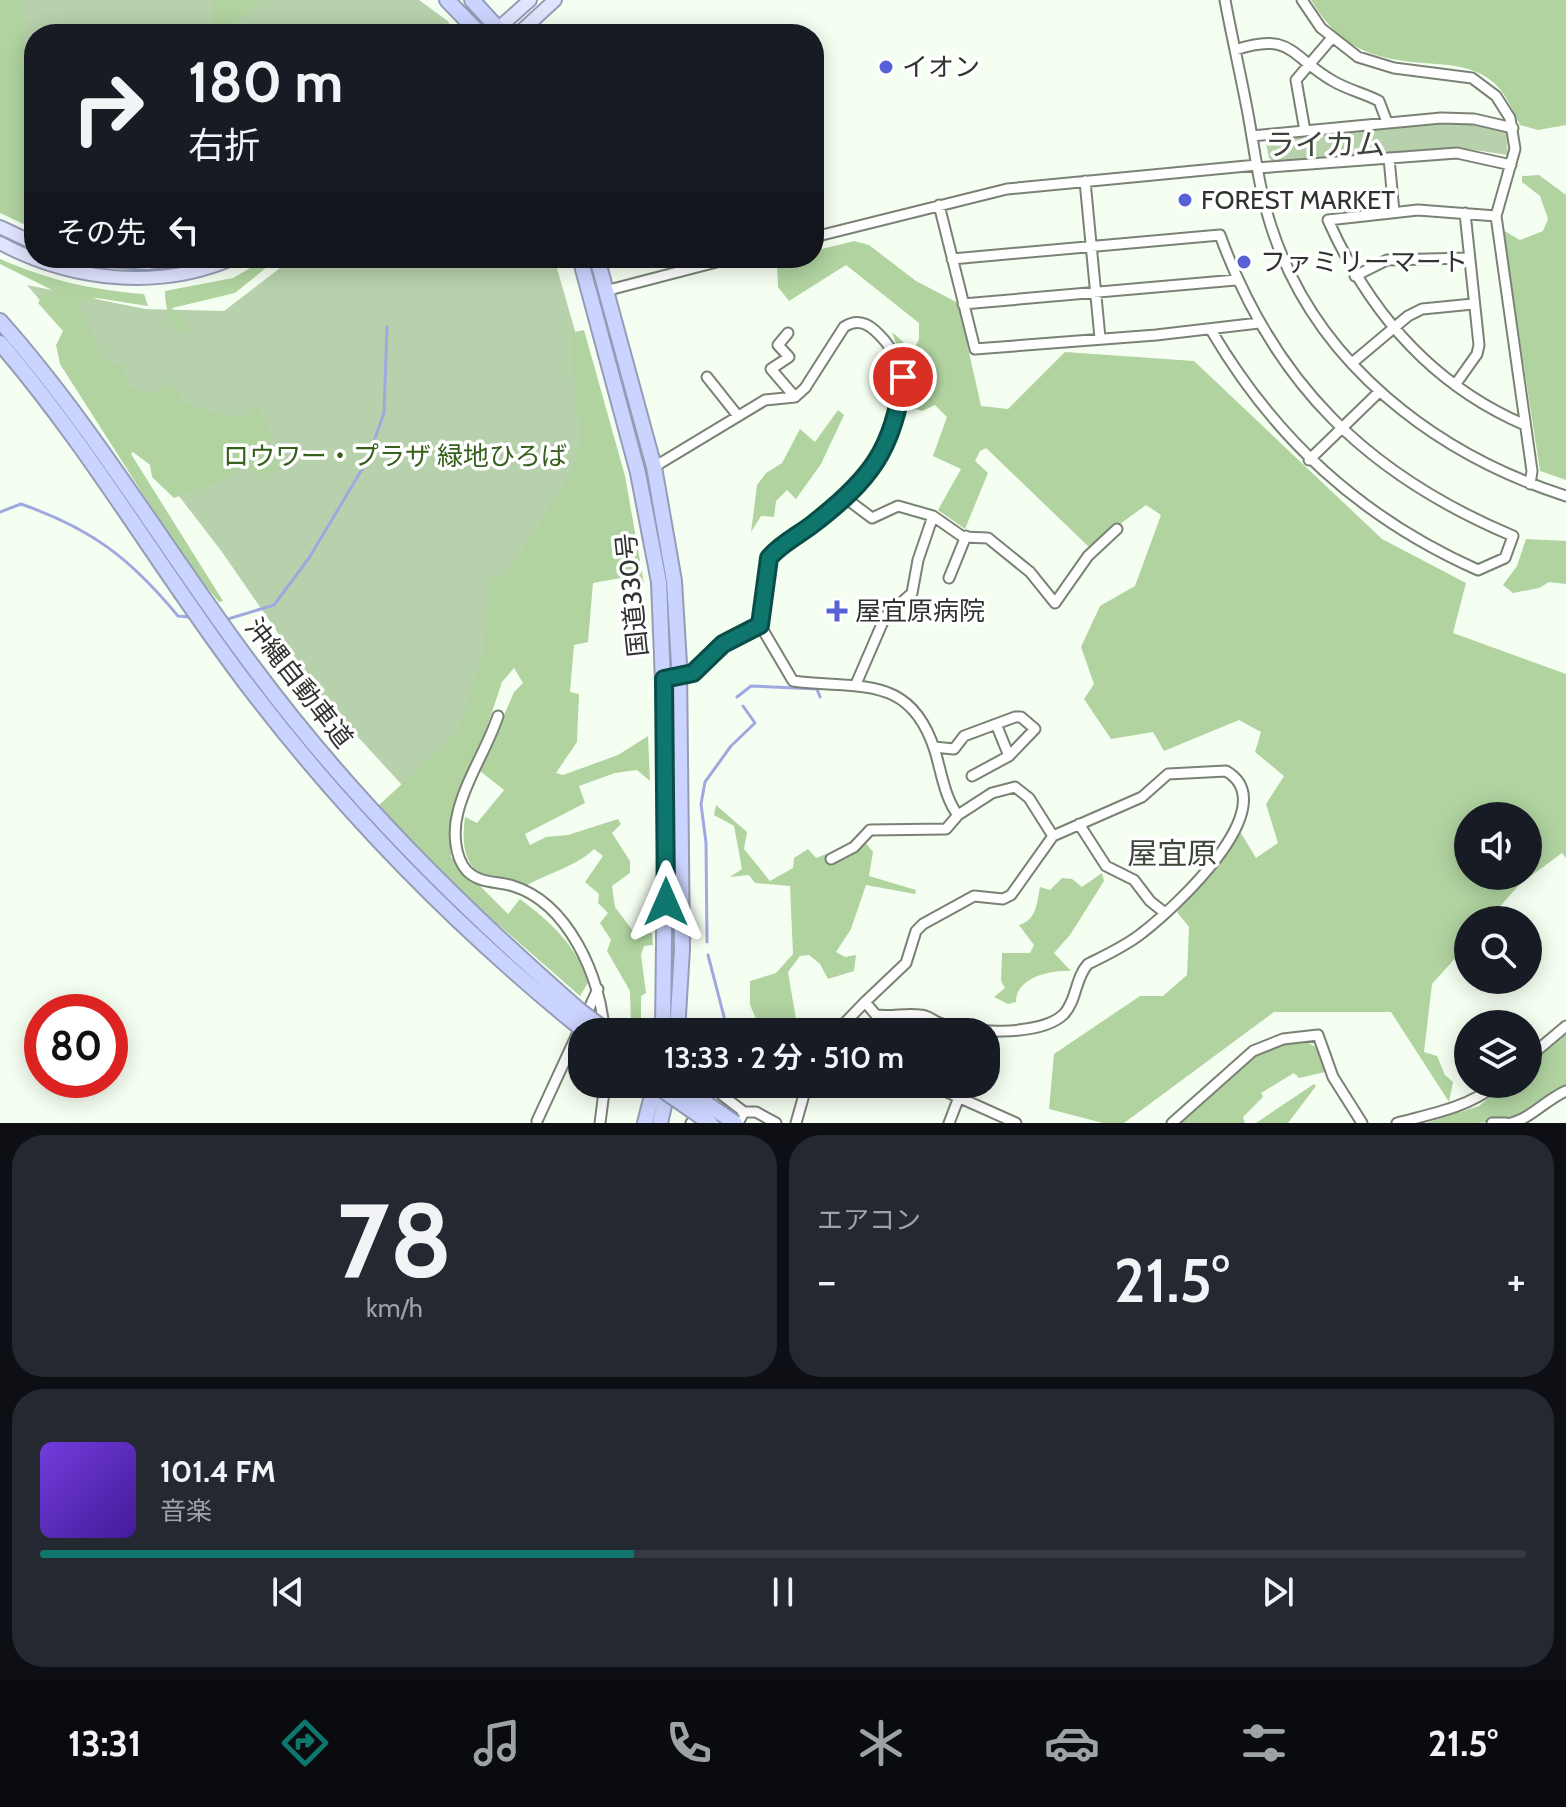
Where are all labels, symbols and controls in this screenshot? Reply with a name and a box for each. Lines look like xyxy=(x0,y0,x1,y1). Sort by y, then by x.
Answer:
text: 180 m xyxy=(188,48,343,116)
place label: イオン xyxy=(902,51,980,83)
icon: right xyxy=(56,56,160,160)
marker: イオン xyxy=(877,58,895,76)
text: 右折 xyxy=(188,123,260,167)
district label: ライカム xyxy=(1265,126,1385,163)
place label: FOREST MARKET xyxy=(1201,184,1395,216)
marker: FOREST MARKET xyxy=(1176,191,1194,209)
icon: left xyxy=(162,208,206,252)
text: その先 xyxy=(56,214,146,251)
place label: ファミリーマート xyxy=(1260,246,1468,278)
marker: ファミリーマート xyxy=(1235,253,1253,271)
pin xyxy=(869,343,937,411)
icon: arrive xyxy=(881,355,925,399)
park label: ロウワー・プラザ 緑地ひろば xyxy=(223,440,567,472)
street label: 国道330号 xyxy=(610,532,654,658)
place label: 屋宜原病院 xyxy=(855,595,985,627)
marker: 屋宜原病院 xyxy=(826,600,848,622)
street label: 沖縄自動車道 xyxy=(238,612,360,754)
map controls xyxy=(1454,802,1542,1098)
button: sound xyxy=(1454,802,1542,890)
district label: 屋宜原 xyxy=(1127,835,1217,872)
position arrow xyxy=(624,860,708,944)
button: search xyxy=(1454,906,1542,994)
speed limit sign: 80 xyxy=(24,994,128,1098)
button: layers xyxy=(1454,1010,1542,1098)
text: 13:33 · 2 分 · 510 m xyxy=(664,1039,904,1076)
text: 78 xyxy=(337,1177,452,1303)
text: エアコン xyxy=(817,1204,921,1236)
text: 21.5° xyxy=(1114,1244,1229,1317)
text: − xyxy=(817,1254,836,1307)
text: + xyxy=(1507,1254,1526,1307)
text: km/h xyxy=(366,1292,423,1324)
text: 101.4 FM xyxy=(160,1453,276,1490)
text: 音楽 xyxy=(160,1495,212,1527)
icon: previous xyxy=(266,1570,310,1614)
icon: pause xyxy=(761,1570,805,1614)
icon: next xyxy=(1256,1570,1300,1614)
icon: directions xyxy=(277,1715,333,1771)
icon: music xyxy=(469,1715,525,1771)
icon: phone xyxy=(661,1715,717,1771)
icon: climate xyxy=(853,1715,909,1771)
icon: car xyxy=(1044,1715,1100,1771)
icon: filters xyxy=(1236,1715,1292,1771)
text: 13:31 xyxy=(68,1721,141,1765)
text: 21.5° xyxy=(1428,1721,1498,1765)

